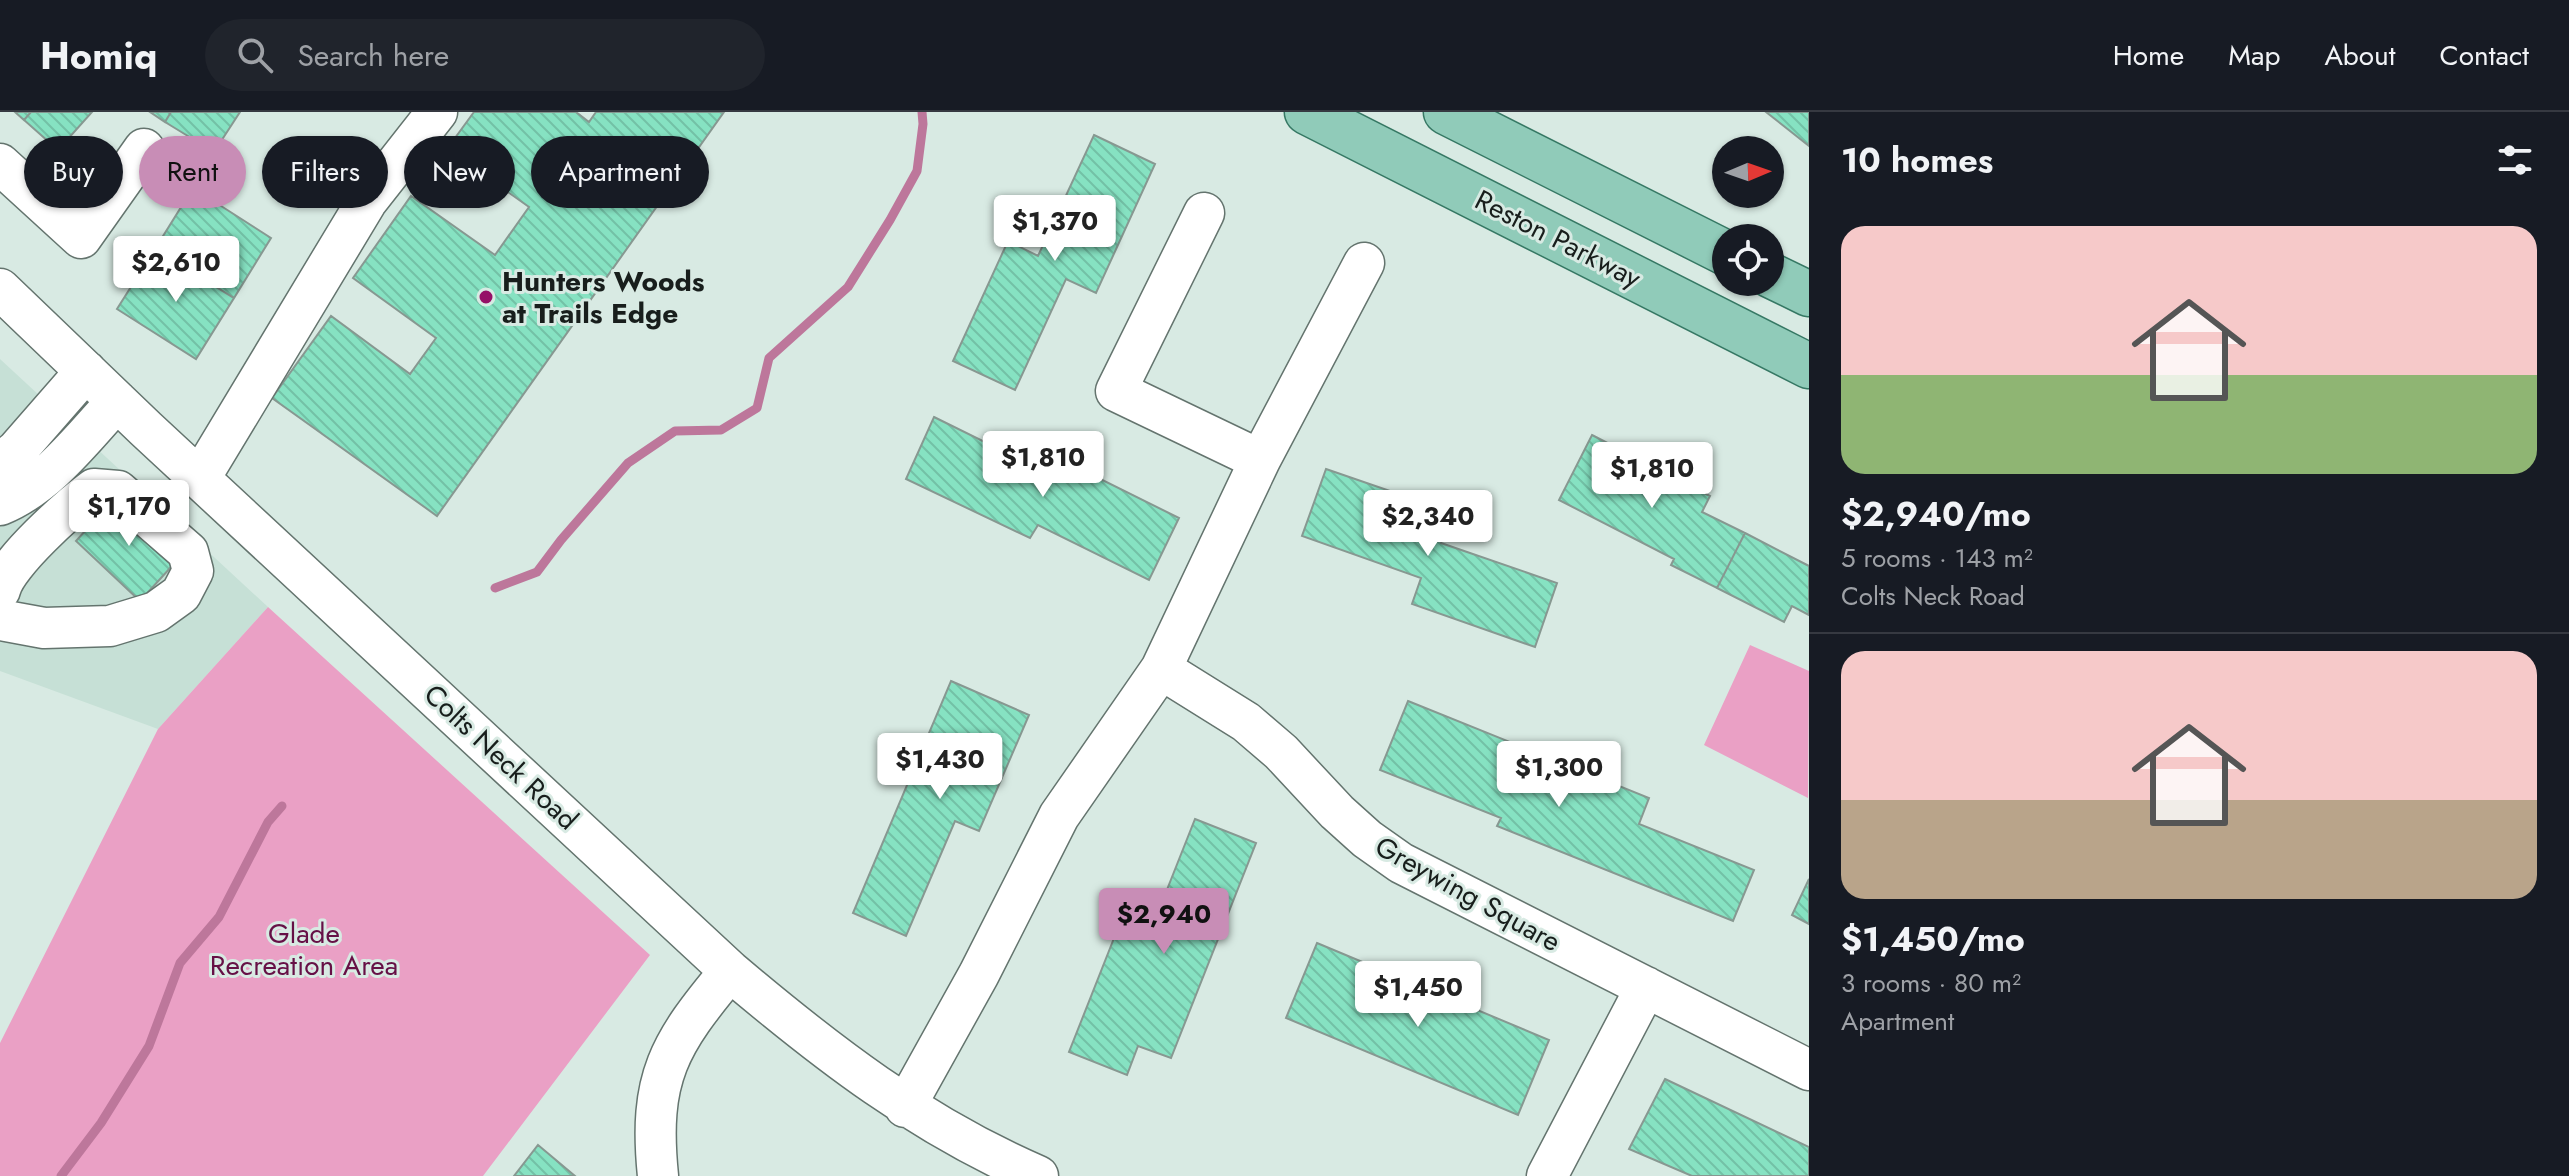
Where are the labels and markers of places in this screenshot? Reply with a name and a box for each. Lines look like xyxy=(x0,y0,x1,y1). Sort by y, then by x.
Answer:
pin: $1,370 xyxy=(990,195,1120,263)
pin: $2,610 xyxy=(111,236,241,304)
place label: Hunters Woods at Trails Edge xyxy=(502,261,705,334)
marker: Hunters Woods at Trails Edge xyxy=(477,288,495,306)
pin: $1,810 xyxy=(978,431,1108,499)
pin: $1,810 xyxy=(1587,442,1717,510)
pin: $1,170 xyxy=(64,480,194,548)
pin: $2,340 xyxy=(1363,490,1493,558)
pin: $1,430 xyxy=(875,733,1005,801)
pin: $1,300 xyxy=(1494,741,1624,809)
pin: $2,940 xyxy=(1099,888,1229,956)
pin: $1,450 xyxy=(1353,961,1483,1029)

